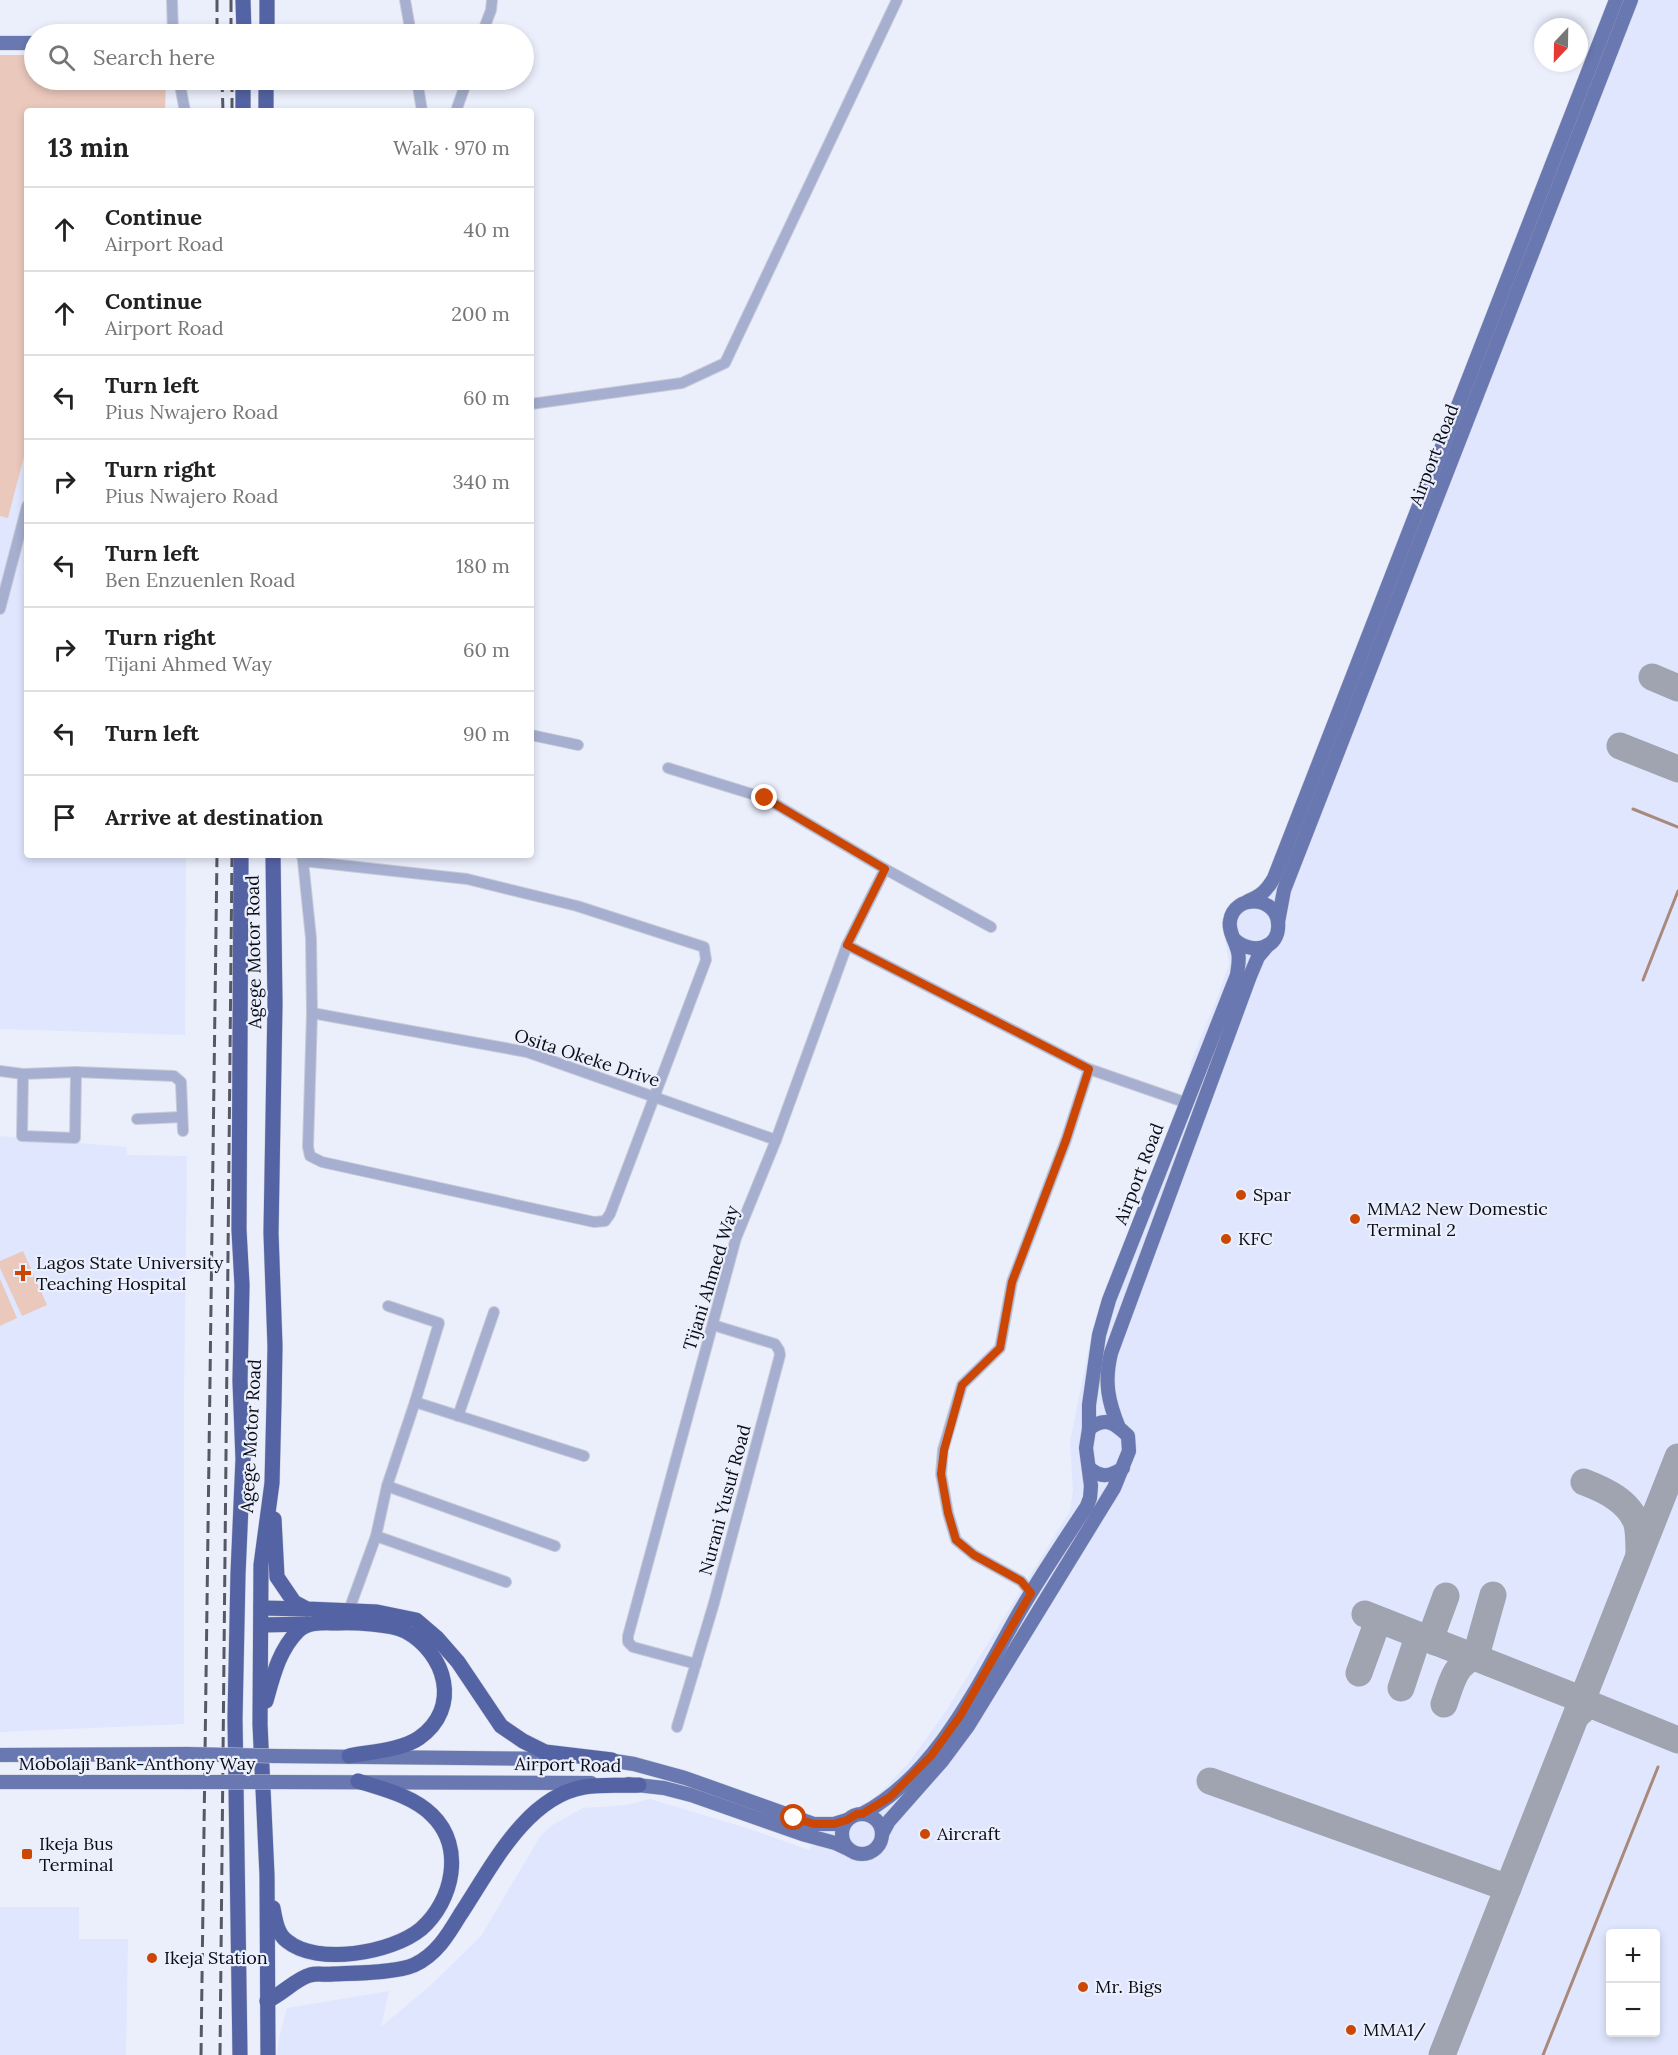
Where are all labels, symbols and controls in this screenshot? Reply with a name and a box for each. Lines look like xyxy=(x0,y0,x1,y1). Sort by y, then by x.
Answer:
north arrow xyxy=(1534,18,1588,72)
search box xyxy=(24,24,534,90)
icon: search xyxy=(45,41,78,74)
text: Search here xyxy=(93,43,215,71)
text: 13 min xyxy=(48,131,129,164)
text: Walk · 970 m xyxy=(393,135,510,160)
text: Continue xyxy=(105,203,202,231)
icon: ahead xyxy=(48,213,81,246)
text: 40 m xyxy=(464,217,510,242)
text: Airport Road xyxy=(105,231,224,256)
text: Continue xyxy=(105,287,202,315)
icon: ahead xyxy=(48,297,81,330)
text: 200 m xyxy=(451,301,510,326)
text: Airport Road xyxy=(105,315,224,340)
text: Turn left xyxy=(105,371,199,399)
icon: left xyxy=(48,381,81,414)
text: 60 m xyxy=(463,385,510,410)
text: Pius Nwajero Road xyxy=(105,399,278,424)
street label: Airport Road xyxy=(1403,401,1463,510)
text: Turn right xyxy=(105,455,216,483)
icon: right xyxy=(48,465,81,498)
text: 340 m xyxy=(452,469,510,494)
text: Pius Nwajero Road xyxy=(105,483,278,508)
text: Turn left xyxy=(105,539,199,567)
icon: left xyxy=(48,549,81,582)
text: 180 m xyxy=(456,553,510,578)
text: Ben Enzuenlen Road xyxy=(105,567,295,592)
text: Turn right xyxy=(105,623,216,651)
icon: right xyxy=(48,633,81,666)
text: 60 m xyxy=(463,637,510,662)
text: Tijani Ahmed Way xyxy=(105,651,272,676)
icon: left xyxy=(48,717,81,750)
text: Turn left xyxy=(105,719,199,747)
text: 90 m xyxy=(463,721,510,746)
route end xyxy=(751,784,777,810)
icon: arrive xyxy=(48,801,81,834)
text: Arrive at destination xyxy=(105,803,323,831)
street label: Agege Motor Road xyxy=(241,875,266,1030)
street label: Osita Okeke Drive xyxy=(512,1023,663,1092)
street label: Airport Road xyxy=(1108,1120,1168,1229)
place label: Spar xyxy=(1253,1183,1291,1206)
marker: Spar xyxy=(1234,1188,1248,1202)
place label: MMA2 New Domestic Terminal 2 xyxy=(1367,1197,1548,1241)
street label: Tijani Ahmed Way xyxy=(678,1202,744,1353)
marker: MMA2 New Domestic Terminal 2 xyxy=(1348,1212,1362,1226)
place label: KFC xyxy=(1238,1227,1273,1250)
marker: KFC xyxy=(1219,1232,1233,1246)
place label: Lagos State University Teaching Hospital xyxy=(36,1251,224,1295)
marker: Lagos State University Teaching Hospital xyxy=(14,1264,32,1282)
street label: Agege Motor Road xyxy=(235,1358,266,1514)
street label: Nurani Yusuf Road xyxy=(693,1422,756,1578)
street label: Mobolaji Bank-Anthony Way xyxy=(19,1752,256,1775)
street label: Airport Road xyxy=(513,1752,622,1777)
route start xyxy=(780,1804,806,1830)
place label: Aircraft xyxy=(936,1822,1001,1845)
marker: Aircraft xyxy=(918,1827,932,1841)
place label: Ikeja Bus Terminal xyxy=(39,1832,114,1876)
marker: Ikeja Bus Terminal xyxy=(20,1847,34,1861)
map controls xyxy=(1606,1929,1660,2037)
button: + xyxy=(1606,1929,1660,1983)
place label: Ikeja Station xyxy=(164,1946,268,1969)
marker: Ikeja Station xyxy=(145,1951,159,1965)
place label: Mr. Bigs xyxy=(1095,1975,1162,1998)
marker: Mr. Bigs xyxy=(1076,1980,1090,1994)
button: − xyxy=(1606,1983,1660,2037)
place label: MMA1/ xyxy=(1363,2018,1427,2041)
marker: MMA1/ xyxy=(1344,2023,1358,2037)

